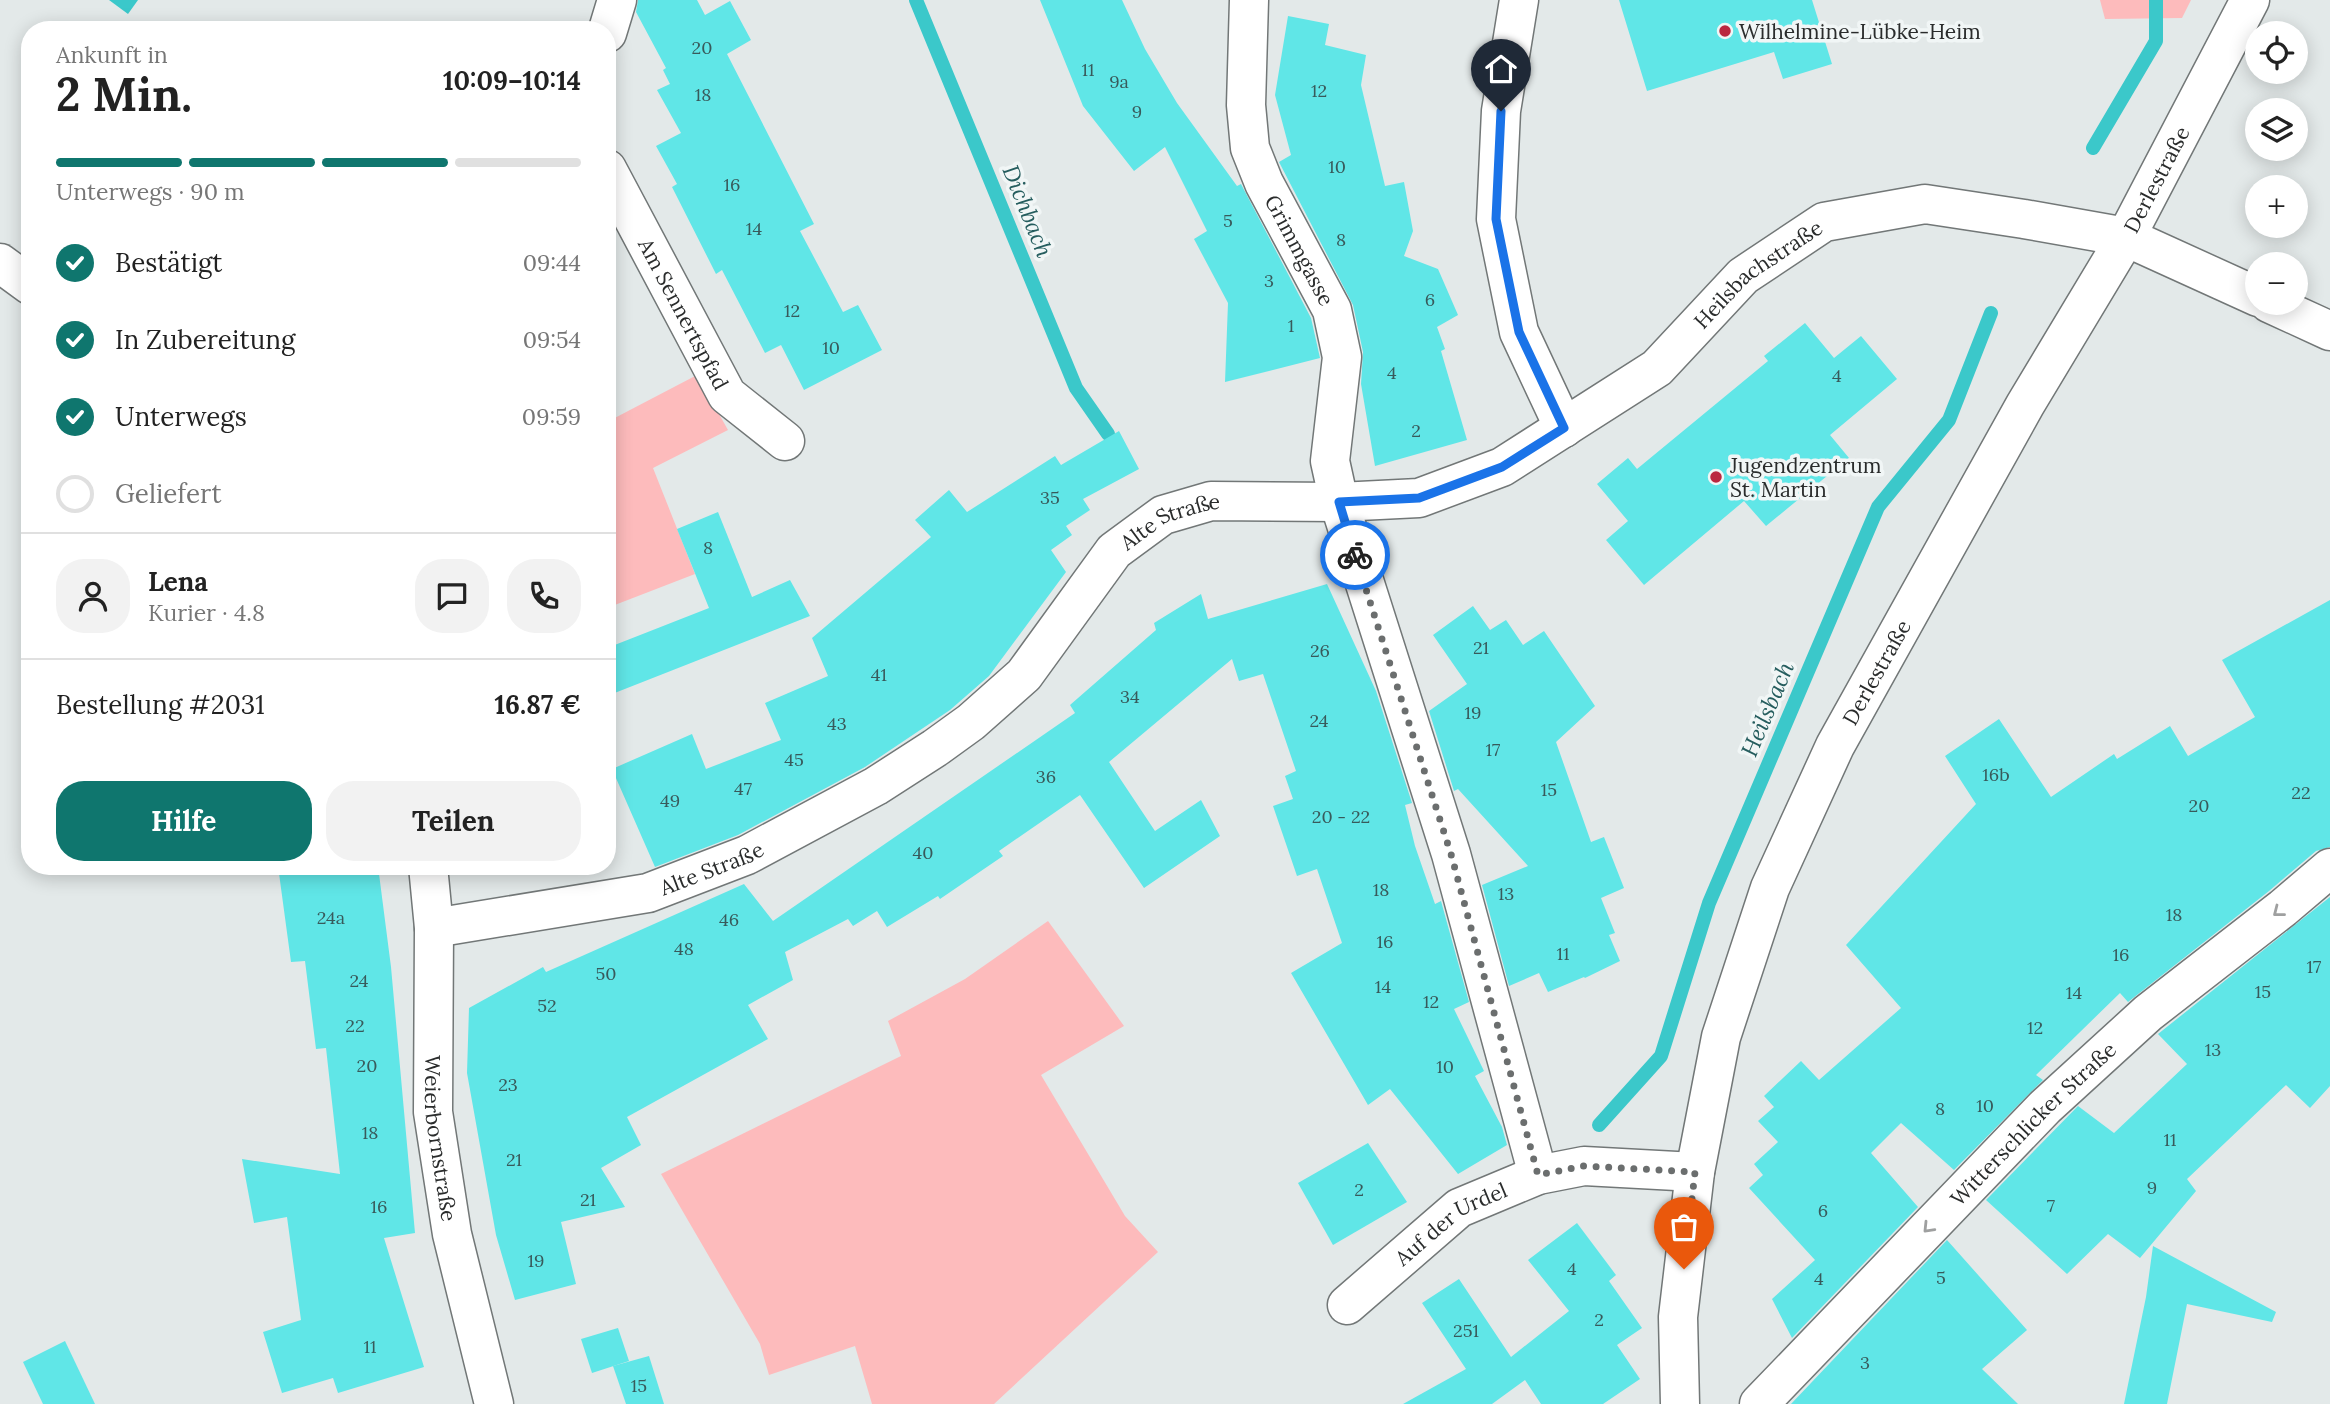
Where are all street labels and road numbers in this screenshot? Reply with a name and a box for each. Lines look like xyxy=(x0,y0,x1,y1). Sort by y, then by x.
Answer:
street label: Derlestraße xyxy=(2117,121,2195,237)
street label: Grimmgasse xyxy=(1259,190,1341,310)
street label: Heilsbachstraße xyxy=(1688,214,1827,334)
street label: Am Sennertspfad xyxy=(632,233,735,394)
street label: Alte Straße xyxy=(1114,487,1220,556)
street label: Derlestraße xyxy=(1836,615,1916,730)
street label: Alte Straße xyxy=(655,835,768,901)
street label: Witterschlicker Straße xyxy=(1944,1036,2121,1211)
street label: Weierbornstraße xyxy=(419,1055,463,1223)
street label: Auf der Urdel xyxy=(1388,1176,1511,1272)

